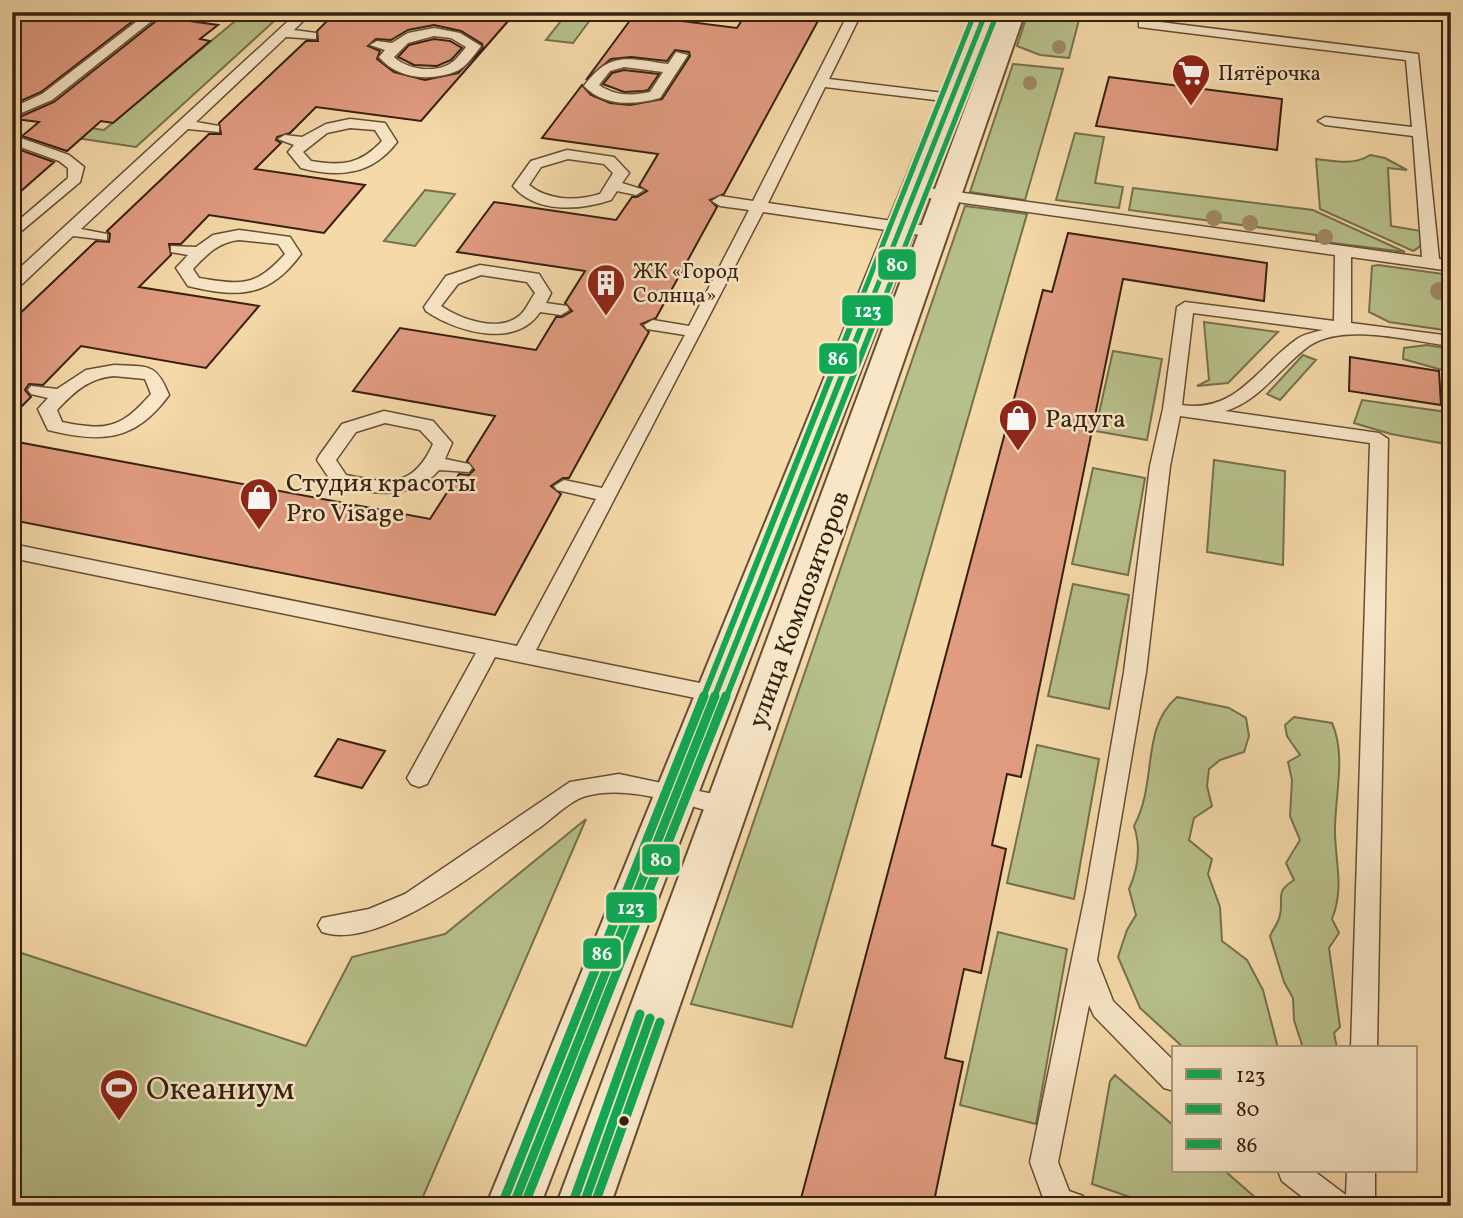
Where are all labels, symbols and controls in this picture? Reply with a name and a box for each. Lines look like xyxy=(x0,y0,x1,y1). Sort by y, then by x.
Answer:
supermarket icon: Пятёрочка xyxy=(1170,52,1212,107)
place label: Пятёрочка xyxy=(1218,60,1321,89)
line badge: 80 xyxy=(877,248,917,281)
text: 80 xyxy=(886,253,908,279)
place label: ЖК «Город Солнца» xyxy=(633,258,739,311)
building icon: ЖК «Город Солнца» xyxy=(585,262,627,317)
line badge: 123 xyxy=(841,294,894,327)
text: 123 xyxy=(855,299,881,325)
line badge: 86 xyxy=(818,342,858,375)
text: 86 xyxy=(828,347,848,373)
shop icon: Радуга xyxy=(997,397,1039,452)
place label: Радуга xyxy=(1045,402,1126,438)
place label: Студия красоты Pro Visage xyxy=(286,466,476,532)
shop icon: Студия красоты Pro Visage xyxy=(238,476,280,531)
street label: улица Композиторов xyxy=(740,486,860,733)
line badge: 80 xyxy=(641,843,681,876)
text: 80 xyxy=(650,848,672,874)
line badge: 123 xyxy=(605,891,658,924)
text: 123 xyxy=(618,896,644,922)
line badge: 86 xyxy=(582,937,622,970)
text: 86 xyxy=(592,942,612,968)
legend xyxy=(1172,1046,1418,1172)
text: 123 xyxy=(1236,1062,1266,1091)
sports icon: Океаниум xyxy=(98,1067,140,1122)
place label: Океаниум xyxy=(146,1069,294,1113)
text: 80 xyxy=(1236,1096,1259,1125)
unlabelled marker xyxy=(617,1114,631,1128)
text: 86 xyxy=(1236,1132,1257,1161)

